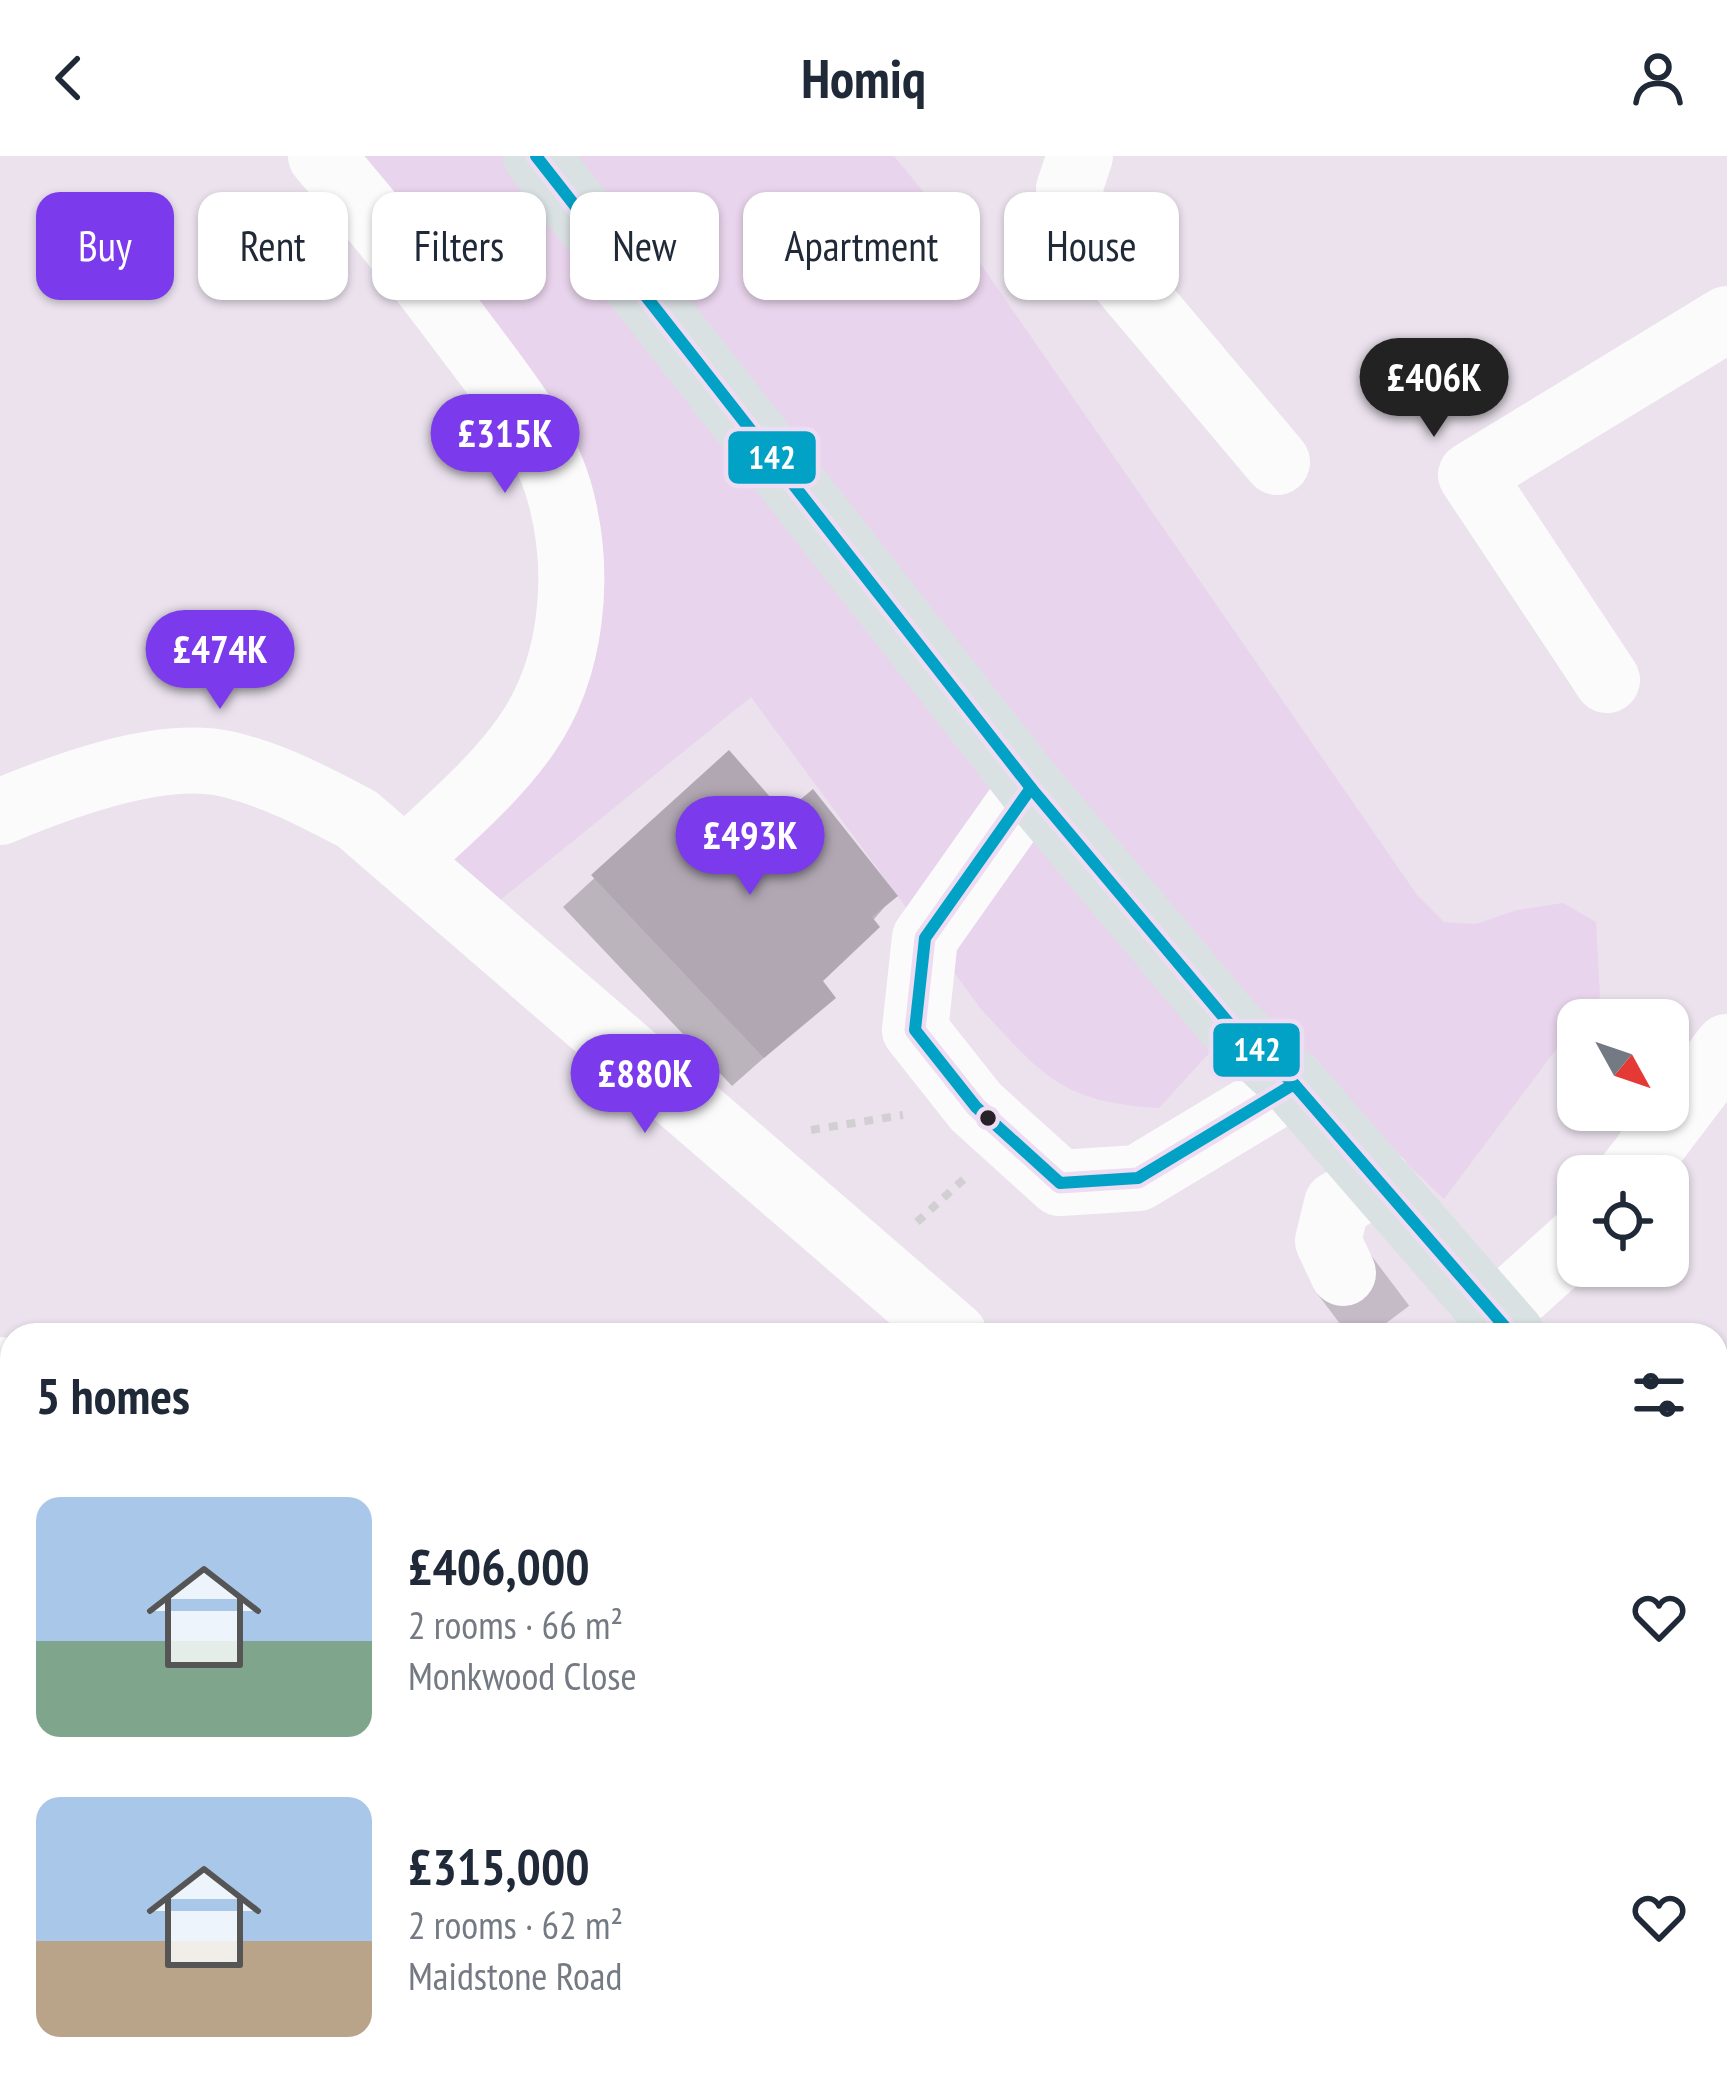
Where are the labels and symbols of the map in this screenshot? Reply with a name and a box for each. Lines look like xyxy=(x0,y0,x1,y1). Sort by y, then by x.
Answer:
pin: £406K xyxy=(1350,338,1518,440)
pin: £315K xyxy=(421,394,589,496)
line badge: 142 xyxy=(726,429,818,486)
text: 142 xyxy=(748,435,796,478)
pin: £474K xyxy=(136,610,304,712)
pin: £493K xyxy=(666,796,834,898)
north arrow xyxy=(1557,999,1689,1131)
line badge: 142 xyxy=(1211,1021,1302,1079)
text: 142 xyxy=(1233,1027,1281,1070)
pin: £880K xyxy=(561,1034,729,1136)
unlabelled marker xyxy=(977,1107,999,1129)

